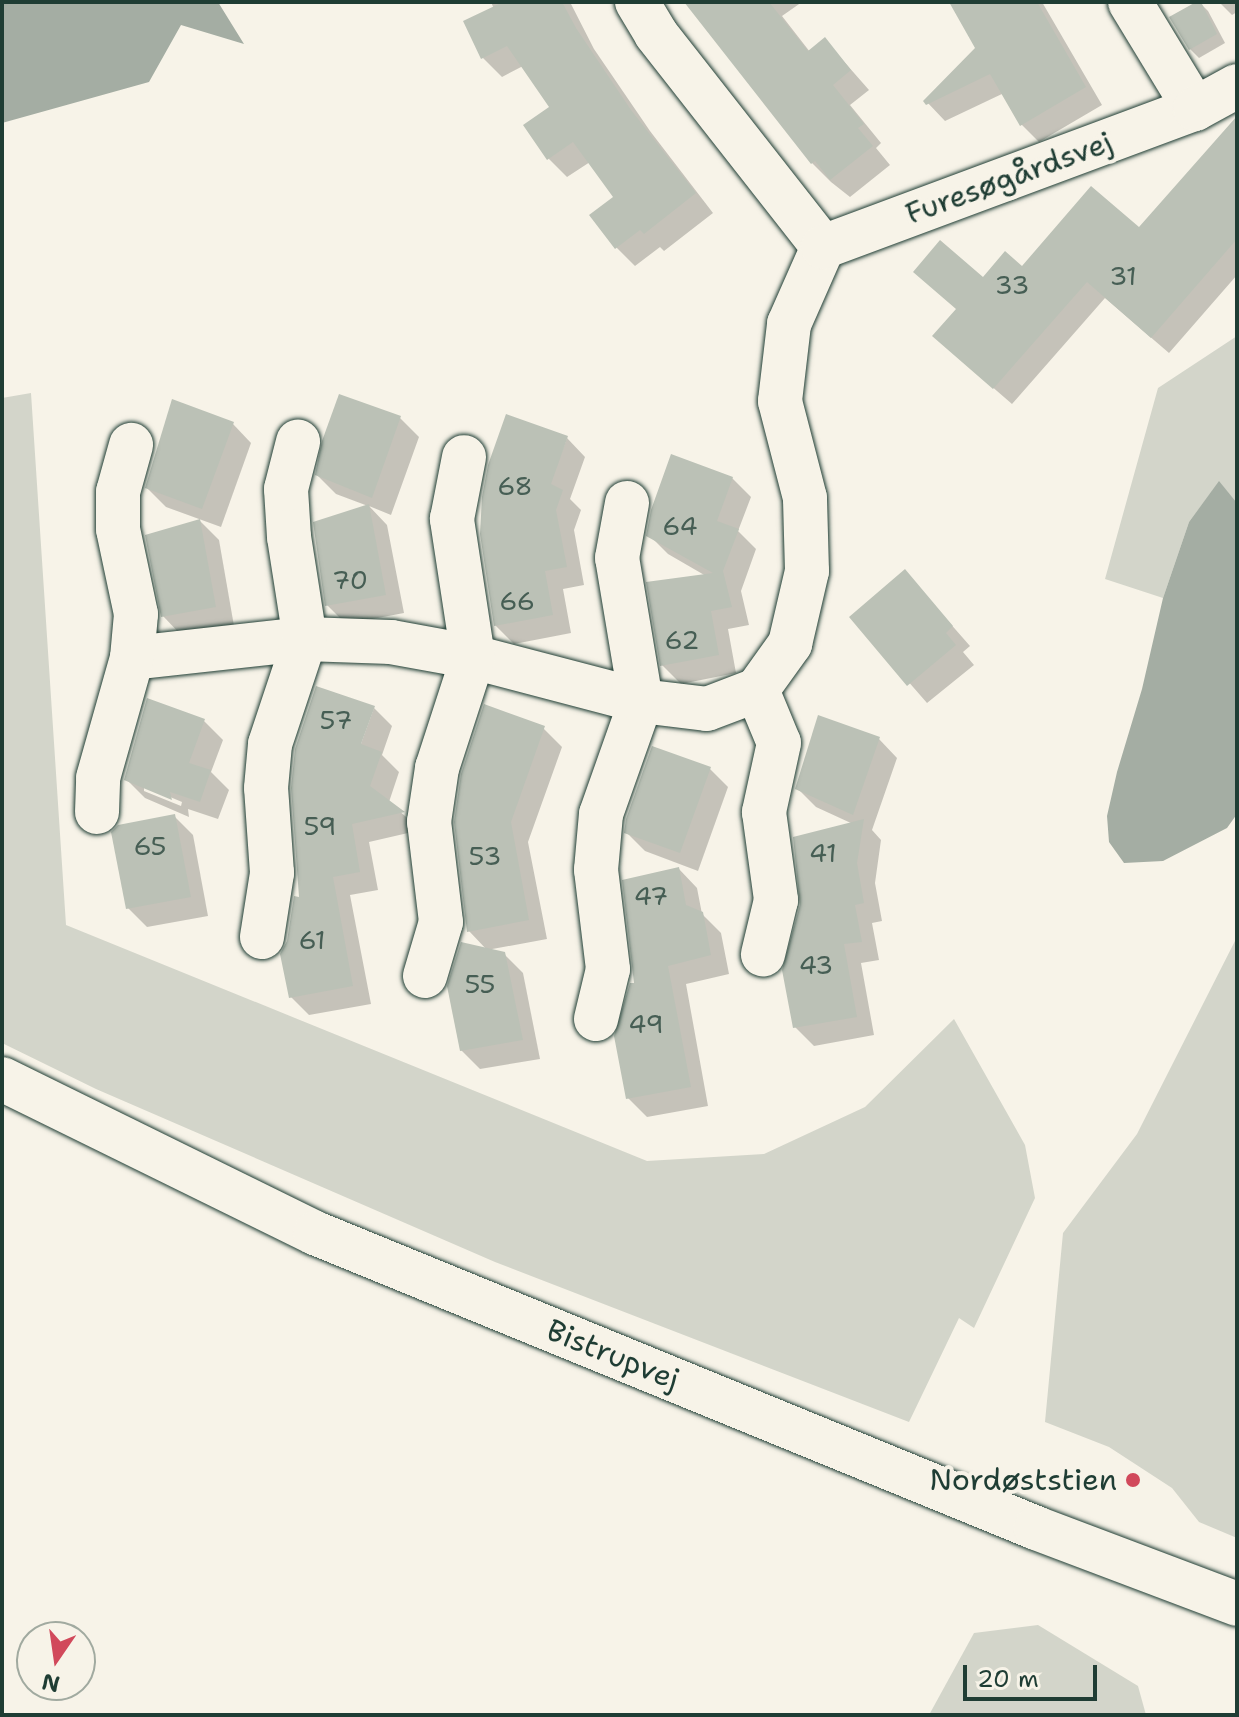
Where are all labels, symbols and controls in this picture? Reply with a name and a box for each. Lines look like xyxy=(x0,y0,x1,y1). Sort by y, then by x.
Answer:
street label: Furesøgårdsvej xyxy=(901,124,1117,232)
house number: 31 xyxy=(1109,260,1137,292)
house number: 33 xyxy=(995,269,1029,301)
house number: 68 xyxy=(497,470,533,502)
house number: 64 xyxy=(662,510,698,542)
house number: 70 xyxy=(332,564,368,596)
house number: 66 xyxy=(499,585,535,617)
house number: 62 xyxy=(665,624,699,656)
house number: 57 xyxy=(320,704,352,736)
house number: 59 xyxy=(304,810,336,842)
house number: 65 xyxy=(133,830,167,862)
house number: 41 xyxy=(809,837,837,869)
house number: 53 xyxy=(469,840,501,872)
house number: 47 xyxy=(634,880,668,912)
house number: 61 xyxy=(298,924,326,956)
house number: 43 xyxy=(799,949,833,981)
house number: 55 xyxy=(464,968,496,1000)
house number: 49 xyxy=(628,1008,664,1040)
street label: Bistrupvej xyxy=(541,1312,685,1398)
place label: Nordøststien xyxy=(929,1462,1117,1498)
marker: Nordøststien xyxy=(1124,1471,1142,1489)
north arrow xyxy=(16,1621,96,1701)
scale bar xyxy=(967,1649,1101,1699)
text: 20 m xyxy=(977,1663,1039,1695)
text: N xyxy=(39,1667,63,1699)

